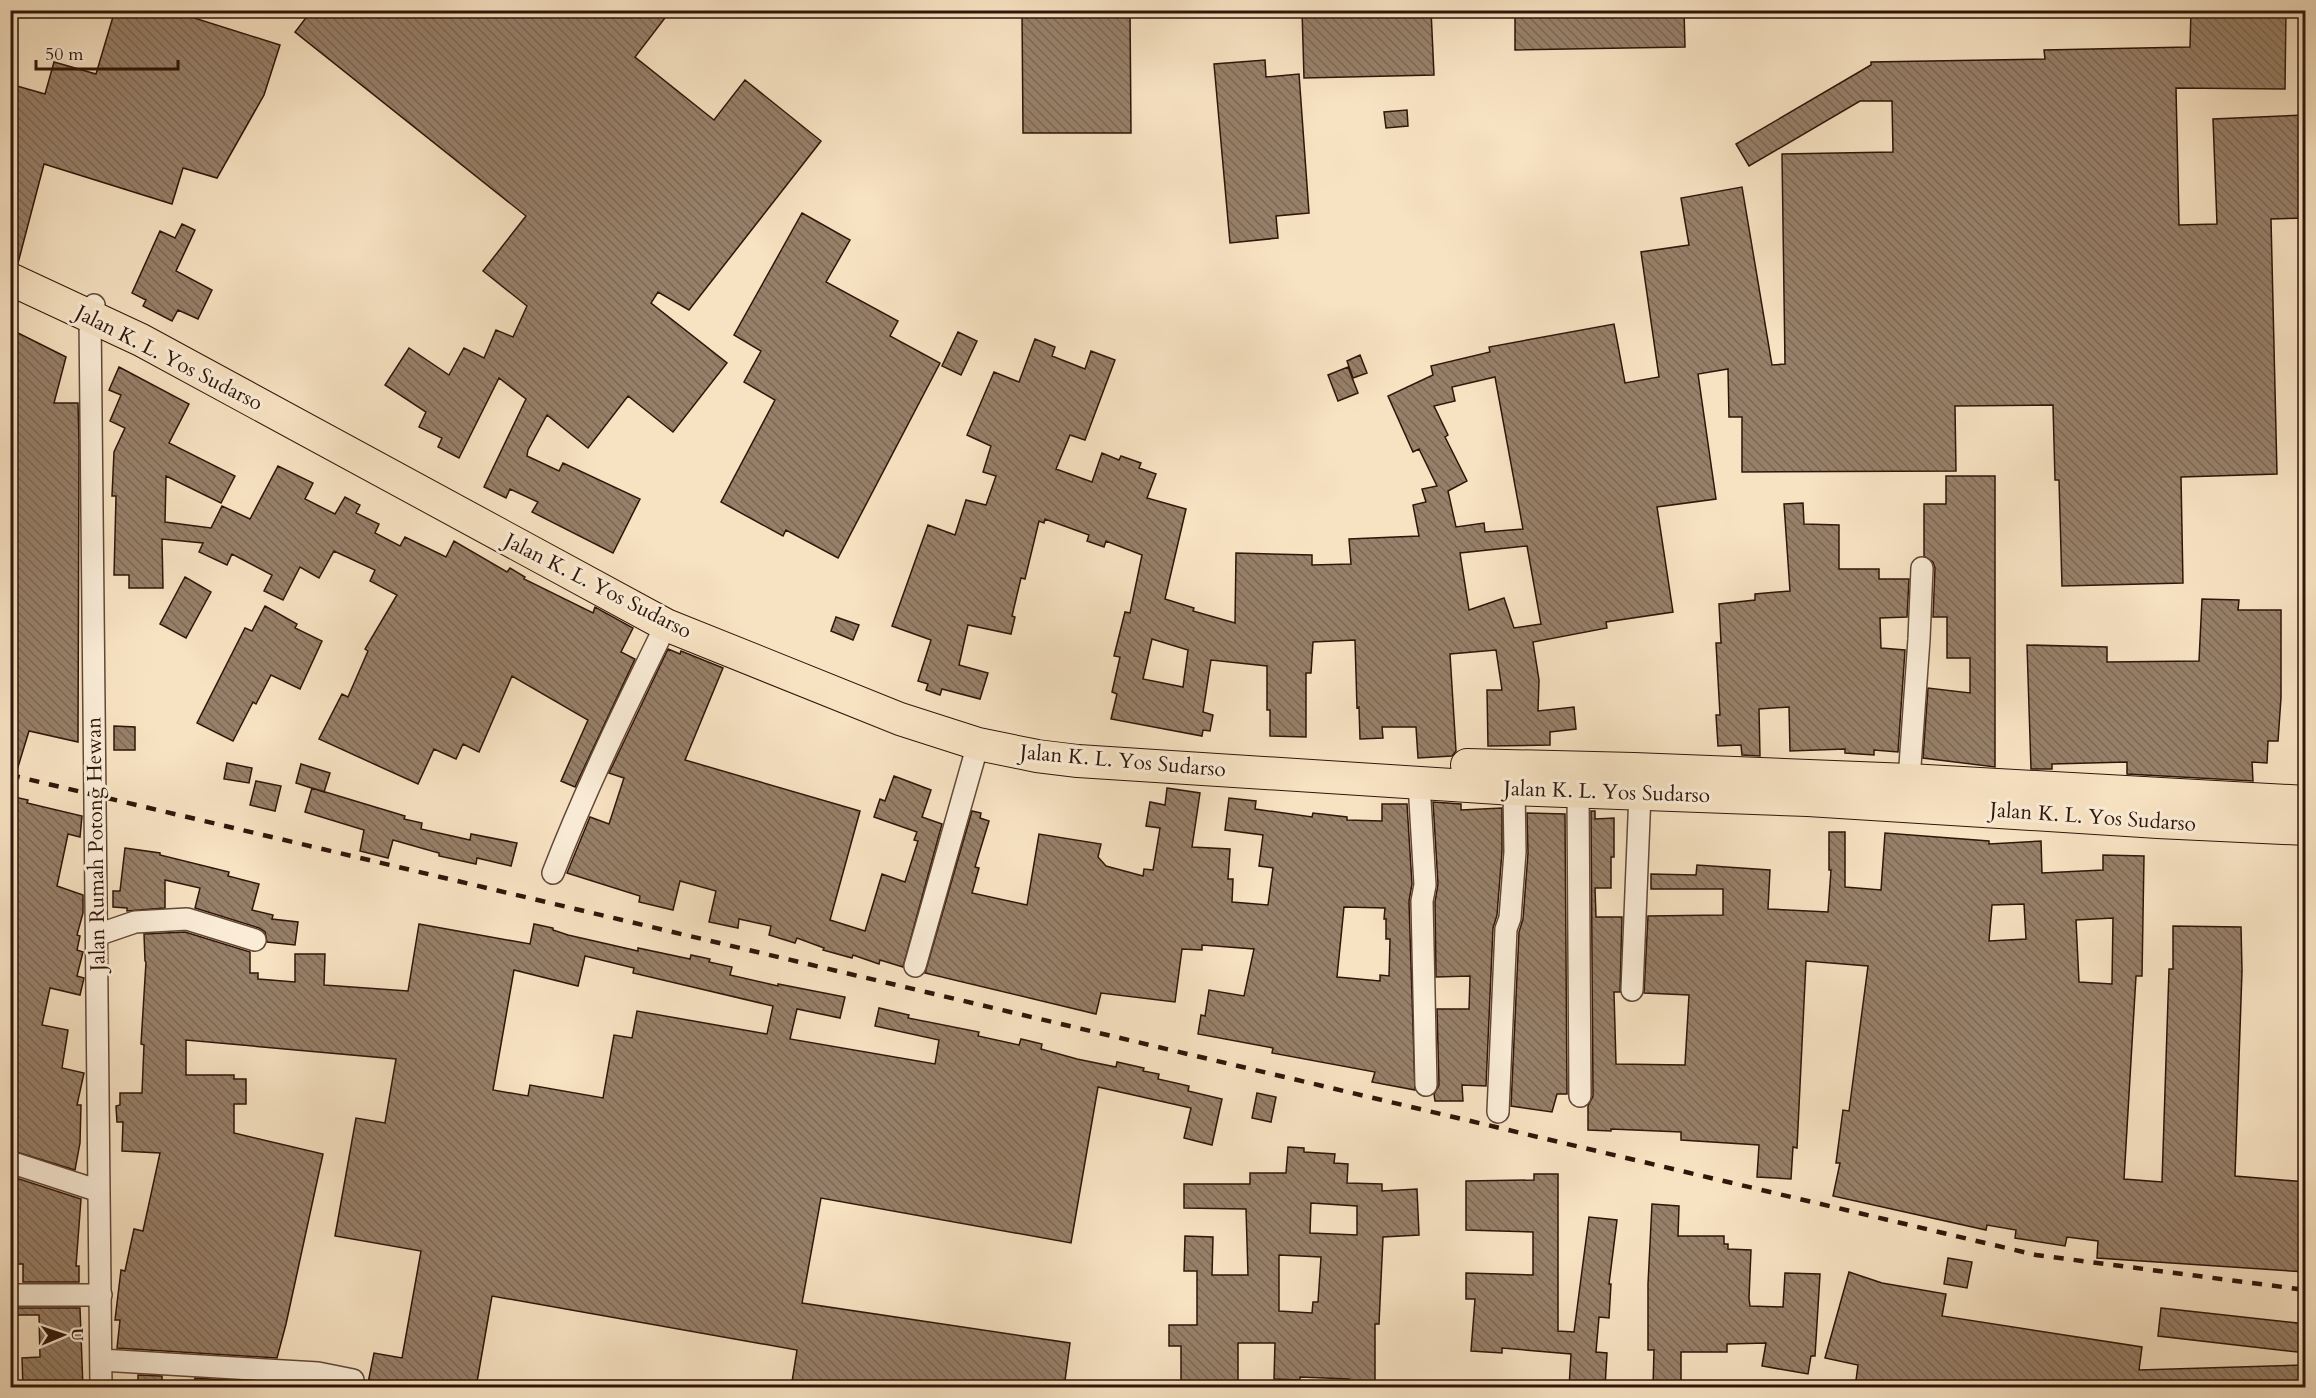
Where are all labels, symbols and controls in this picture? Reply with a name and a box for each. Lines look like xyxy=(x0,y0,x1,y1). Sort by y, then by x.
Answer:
scale bar xyxy=(36,33,178,71)
text: 50 m xyxy=(45,42,84,67)
street label: Jalan K. L. Yos Sudarso xyxy=(68,297,268,418)
street label: Jalan K. L. Yos Sudarso xyxy=(497,525,697,646)
street label: Jalan Rumah Potong Hewan xyxy=(79,717,113,974)
street label: Jalan K. L. Yos Sudarso xyxy=(1016,737,1227,784)
street label: Jalan K. L. Yos Sudarso xyxy=(1500,774,1711,810)
street label: Jalan K. L. Yos Sudarso xyxy=(1986,795,2197,839)
north arrow xyxy=(33,1305,93,1365)
text: U xyxy=(66,1328,88,1341)

